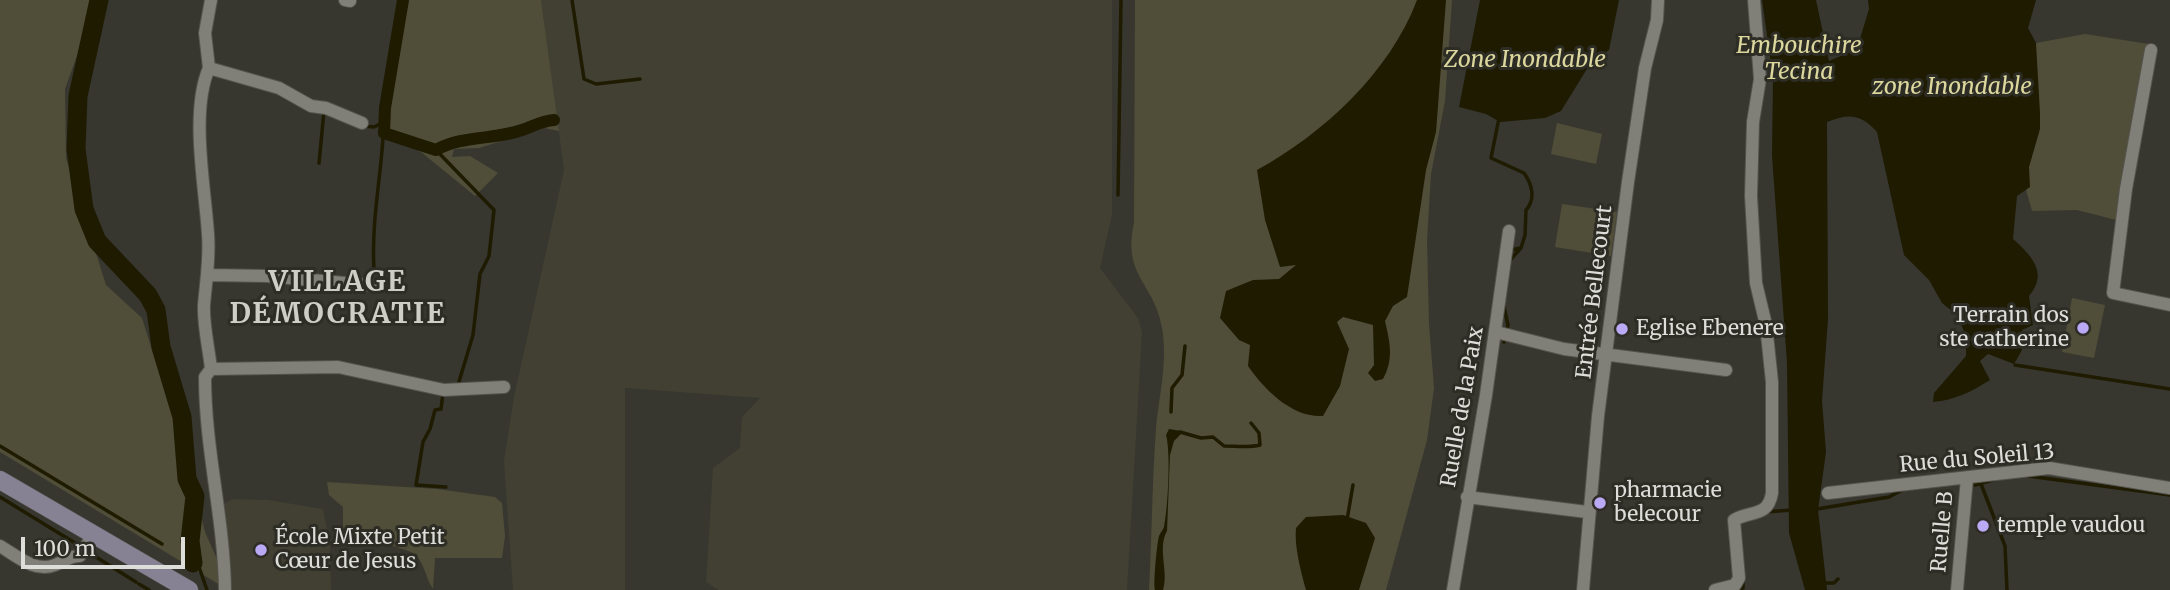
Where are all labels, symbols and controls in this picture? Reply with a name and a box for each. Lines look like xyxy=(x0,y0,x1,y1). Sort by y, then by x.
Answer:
water label: Embouchire Tecina xyxy=(1736,32,1862,86)
water label: Zone Inondable xyxy=(1444,46,1606,74)
water label: zone Inondable xyxy=(1872,73,2032,101)
street label: Entrée Bellecourt xyxy=(1572,204,1618,380)
district label: VILLAGE DÉMOCRATIE xyxy=(231,266,445,332)
place label: Terrain dos ste catherine xyxy=(1939,303,2069,353)
place label: Eglise Ebenere xyxy=(1636,316,1784,342)
marker: Terrain dos ste catherine xyxy=(2075,320,2091,336)
marker: Eglise Ebenere xyxy=(1614,321,1630,337)
street label: Ruelle de la Paix xyxy=(1436,325,1490,489)
street label: Rue du Soleil 13 xyxy=(1898,440,2056,478)
place label: pharmacie belecour xyxy=(1614,478,1722,528)
street label: Ruelle B xyxy=(1927,490,1959,574)
marker: pharmacie belecour xyxy=(1592,495,1608,511)
place label: temple vaudou xyxy=(1997,513,2145,539)
marker: temple vaudou xyxy=(1975,518,1991,534)
scale bar xyxy=(24,524,189,568)
place label: École Mixte Petit Cœur de Jesus xyxy=(275,525,445,575)
text: 100 m xyxy=(34,535,96,562)
marker: École Mixte Petit Cœur de Jesus xyxy=(253,542,269,558)

